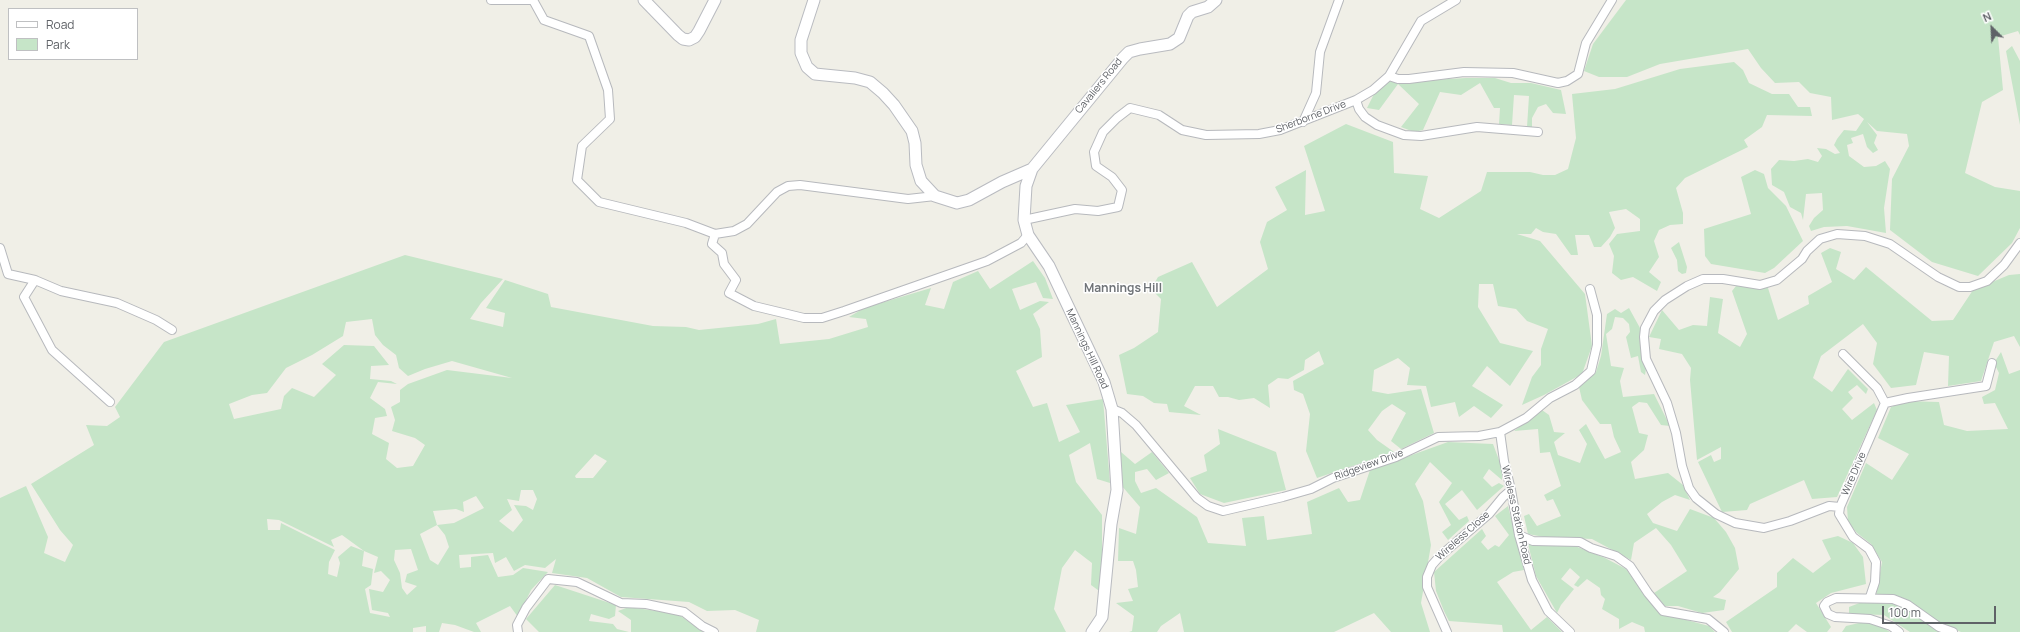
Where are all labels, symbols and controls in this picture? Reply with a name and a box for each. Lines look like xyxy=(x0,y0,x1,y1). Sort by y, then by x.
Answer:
legend xyxy=(8,8,138,60)
north arrow xyxy=(1972,8,2012,48)
text: N xyxy=(1980,8,1994,25)
text: Road xyxy=(46,16,74,33)
text: Park xyxy=(46,36,70,53)
street label: Cavaliers Road xyxy=(1073,56,1125,116)
street label: Sherborne Drive xyxy=(1274,98,1348,136)
district label: Mannings Hill xyxy=(1084,282,1162,296)
street label: Mannings Hill Road xyxy=(1063,307,1111,391)
street label: Ridgeview Drive xyxy=(1333,447,1405,483)
street label: Wire Drive xyxy=(1839,450,1869,498)
street label: Wireless Station Road xyxy=(1499,464,1533,566)
street label: Wireless Close xyxy=(1434,509,1492,563)
scale bar xyxy=(1884,598,1998,624)
text: 100 m xyxy=(1889,604,1921,621)

